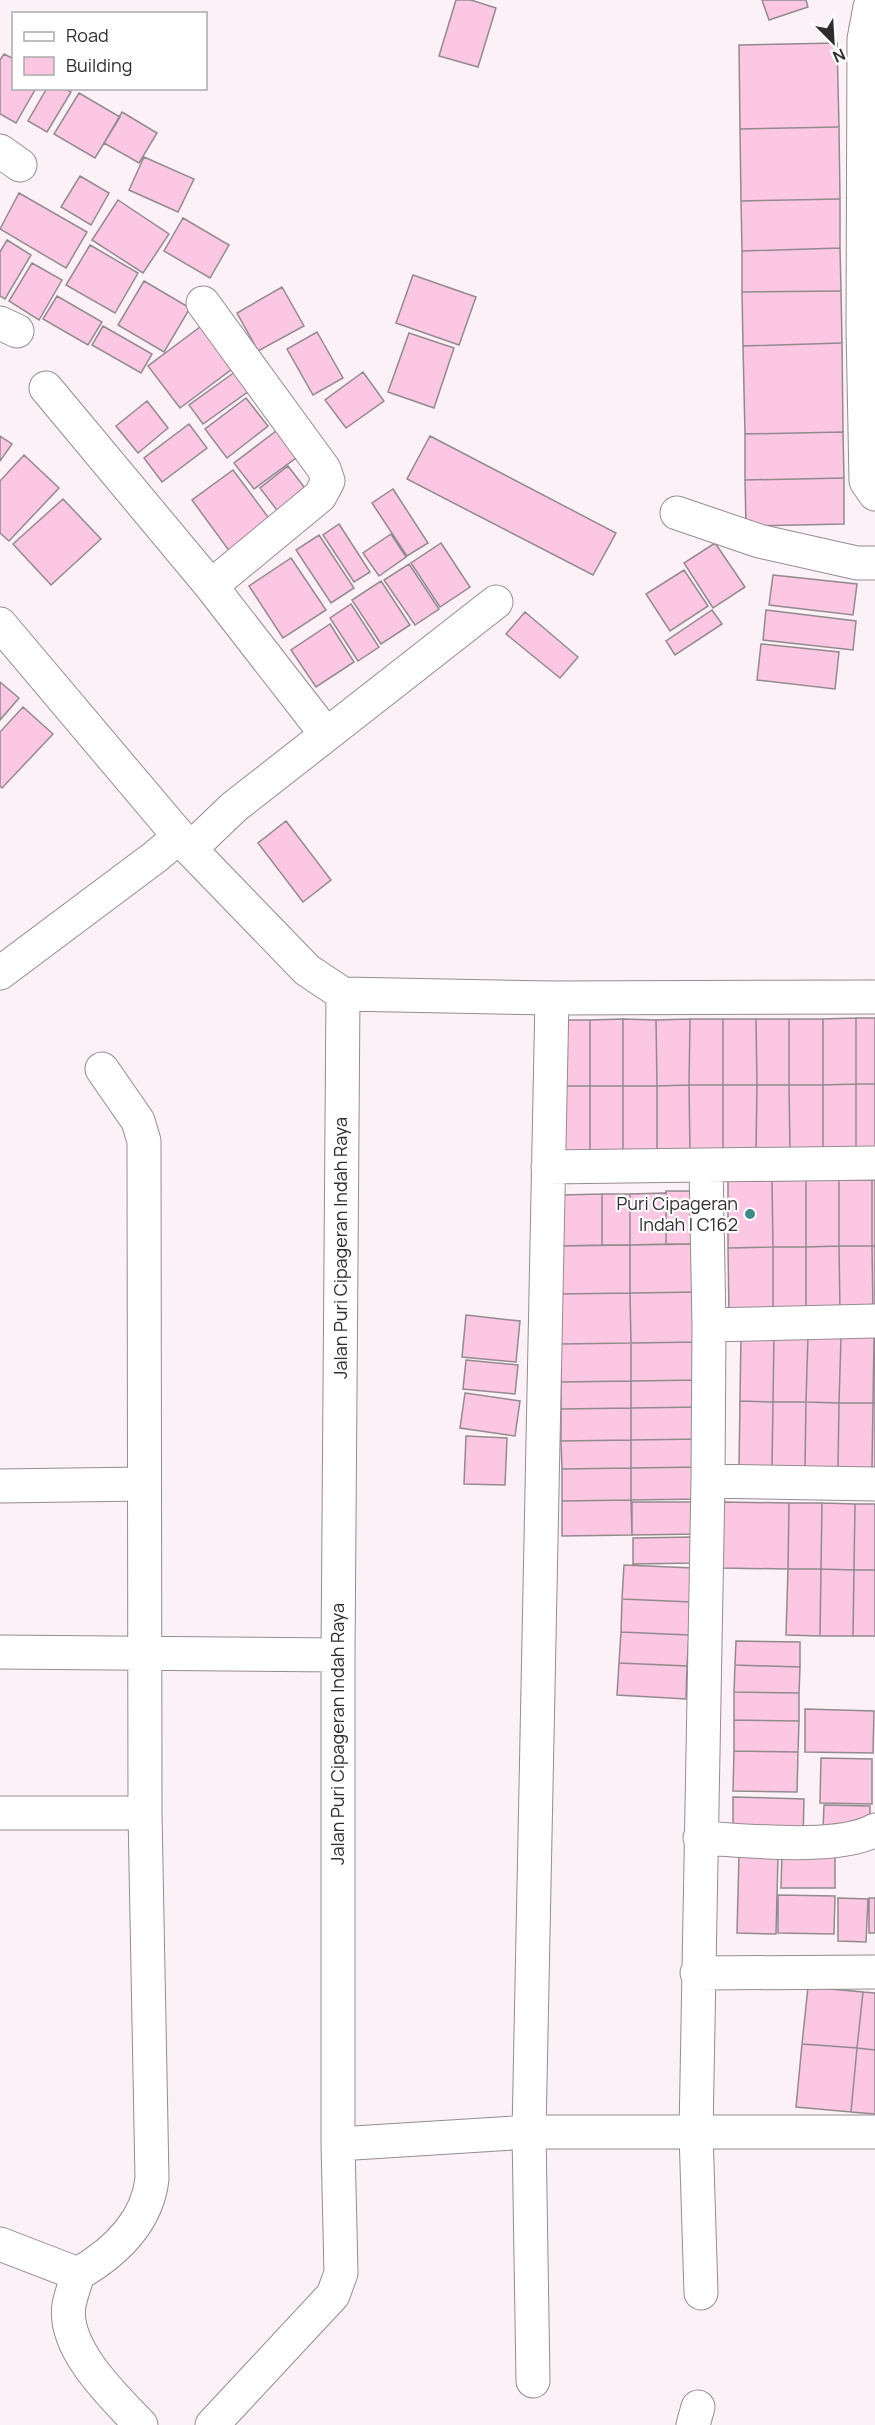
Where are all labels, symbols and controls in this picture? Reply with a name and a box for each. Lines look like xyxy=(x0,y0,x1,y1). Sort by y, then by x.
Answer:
legend xyxy=(12,12,207,90)
north arrow xyxy=(803,12,863,72)
text: Road xyxy=(66,23,109,47)
text: N xyxy=(829,43,849,68)
text: Building xyxy=(66,53,132,77)
street label: Jalan Puri Cipageran Indah Raya xyxy=(328,1117,352,1379)
place label: Puri Cipageran Indah I C162 xyxy=(616,1191,738,1236)
marker: Puri Cipageran Indah I C162 xyxy=(743,1207,757,1221)
street label: Jalan Puri Cipageran Indah Raya xyxy=(325,1603,349,1865)

